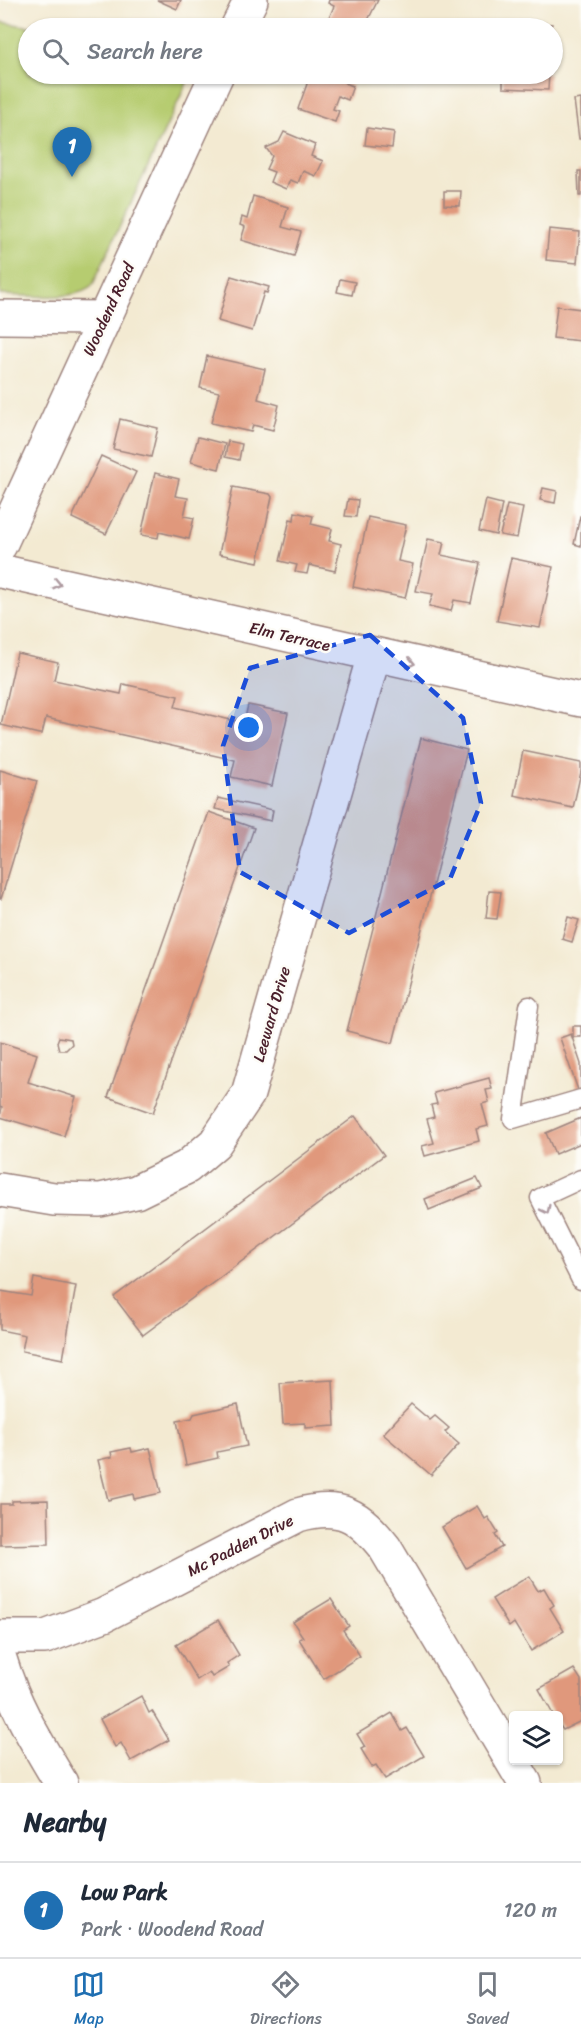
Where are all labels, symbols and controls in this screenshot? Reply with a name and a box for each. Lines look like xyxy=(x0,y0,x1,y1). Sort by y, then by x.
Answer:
search box xyxy=(18,18,563,84)
text: Search here xyxy=(87,32,203,71)
icon: search xyxy=(39,35,72,68)
pin: 1 xyxy=(52,128,92,177)
street label: Woodend Road xyxy=(74,256,143,361)
one-way arrow xyxy=(52,577,62,590)
street label: Elm Terrace xyxy=(246,613,334,660)
one-way arrow xyxy=(406,656,416,669)
your location xyxy=(234,713,263,742)
street label: Leeward Drive xyxy=(244,963,299,1065)
one-way arrow xyxy=(539,1204,551,1215)
street label: Mc Padden Drive xyxy=(182,1506,299,1585)
map controls xyxy=(509,1711,563,1765)
button: layers xyxy=(509,1711,563,1765)
text: Nearby xyxy=(24,1799,106,1845)
text: Low Park xyxy=(81,1873,168,1912)
text: 1 xyxy=(39,1893,48,1928)
text: 120 m xyxy=(504,1893,557,1928)
text: Park · Woodend Road xyxy=(81,1912,263,1947)
tab: Map xyxy=(72,1968,105,2033)
tab: Directions xyxy=(250,1968,322,2033)
tab: Saved xyxy=(466,1968,509,2033)

